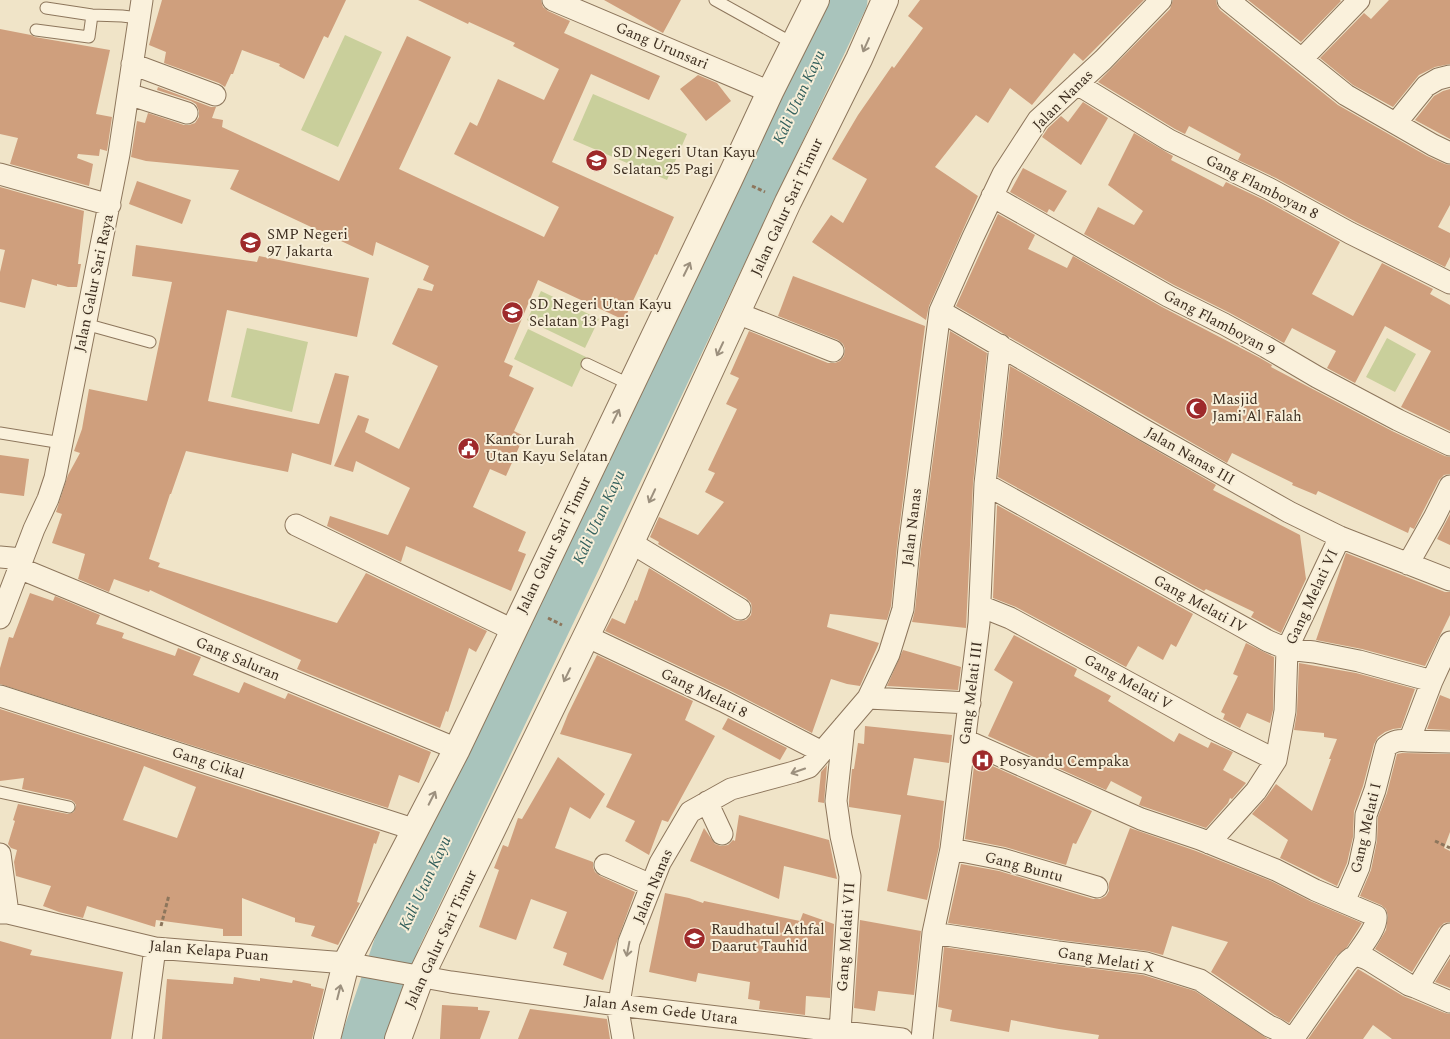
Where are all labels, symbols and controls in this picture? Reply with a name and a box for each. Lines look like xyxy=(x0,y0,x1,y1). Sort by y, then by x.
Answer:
street label: Gang Urunsari xyxy=(612,16,712,76)
one-way arrow xyxy=(860,37,870,52)
water label: Kali Utan Kayu xyxy=(767,45,832,148)
street label: Jalan Nanas xyxy=(1027,64,1099,136)
street label: Jalan Galur Sari Timur xyxy=(745,134,829,280)
place label: SD Negeri Utan Kayu Selatan 25 Pagi xyxy=(613,141,756,181)
school or university icon: SD Negeri Utan Kayu Selatan 25 Pagi xyxy=(585,149,609,173)
street label: Gang Flamboyan 8 xyxy=(1202,149,1322,225)
street label: Jalan Galur Sari Raya xyxy=(68,211,120,354)
place label: SMP Negeri 97 Jakarta xyxy=(267,223,348,263)
school or university icon: SMP Negeri 97 Jakarta xyxy=(239,231,263,255)
one-way arrow xyxy=(682,262,692,277)
street label: Gang Flamboyan 9 xyxy=(1159,284,1279,362)
place label: SD Negeri Utan Kayu Selatan 13 Pagi xyxy=(529,293,672,333)
school or university icon: SD Negeri Utan Kayu Selatan 13 Pagi xyxy=(501,301,525,325)
one-way arrow xyxy=(715,341,725,356)
place label: Masjid Jami'Al Falah xyxy=(1212,388,1302,428)
mosque icon: Masjid Jami'Al Falah xyxy=(1184,396,1208,420)
one-way arrow xyxy=(612,409,622,424)
street label: Jalan Nanas III xyxy=(1141,421,1239,491)
place label: Kantor Lurah Utan Kayu Selatan xyxy=(485,428,608,468)
public building icon: Kantor Lurah Utan Kayu Selatan xyxy=(457,436,481,460)
water label: Kali Utan Kayu xyxy=(567,465,632,568)
street label: Jalan Galur Sari Timur xyxy=(511,472,597,618)
street label: Jalan Nanas xyxy=(896,487,928,567)
one-way arrow xyxy=(646,488,656,503)
street label: Gang Melati VI xyxy=(1280,545,1344,649)
street label: Gang Melati IV xyxy=(1149,569,1251,639)
street label: Gang Saluran xyxy=(192,631,284,687)
street label: Gang Melati III xyxy=(953,640,989,746)
street label: Gang Melati V xyxy=(1080,648,1176,716)
street label: Gang Melati 8 xyxy=(657,662,751,724)
one-way arrow xyxy=(562,667,571,682)
street label: Gang Cikal xyxy=(169,740,247,786)
hospital icon: Posyandu Cempaka xyxy=(971,749,995,773)
place label: Posyandu Cempaka xyxy=(999,750,1130,773)
one-way arrow xyxy=(790,767,806,776)
street label: Gang Melati I xyxy=(1344,780,1388,876)
one-way arrow xyxy=(427,791,437,806)
water label: Kali Utan Kayu xyxy=(393,831,458,934)
street label: Jalan Nanas xyxy=(627,845,679,927)
street label: Gang Buntu xyxy=(982,846,1066,888)
street label: Jalan Galur Sari Timur xyxy=(399,866,483,1012)
street label: Gang Melati VII xyxy=(831,882,861,992)
place label: Raudhatul Athfal Daarut Tauhid xyxy=(711,918,825,958)
school or university icon: Raudhatul Athfal Daarut Tauhid xyxy=(683,926,707,950)
street label: Jalan Kelapa Puan xyxy=(148,934,270,968)
one-way arrow xyxy=(623,941,633,957)
street label: Gang Melati X xyxy=(1056,941,1156,979)
one-way arrow xyxy=(335,984,344,1000)
street label: Jalan Asem Gede Utara xyxy=(583,989,740,1031)

